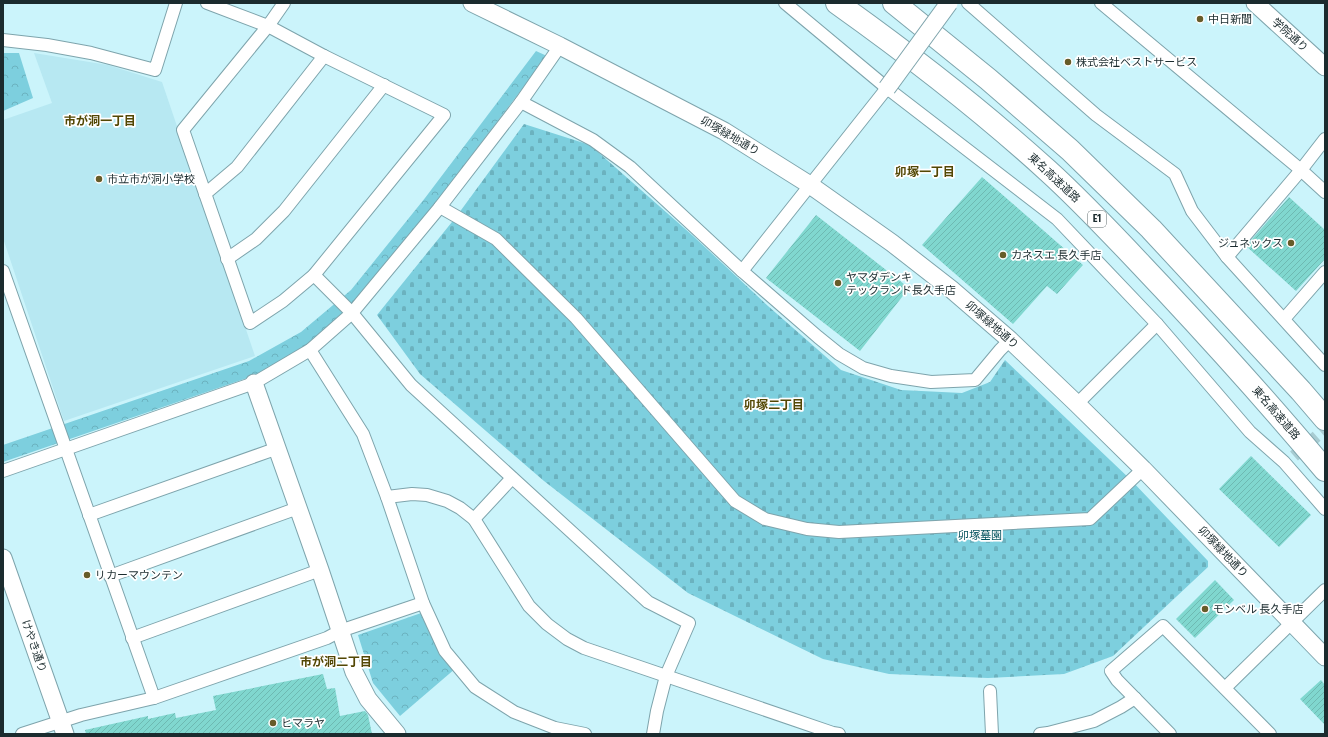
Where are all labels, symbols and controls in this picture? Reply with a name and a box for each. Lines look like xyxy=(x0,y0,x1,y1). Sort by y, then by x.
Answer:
place label: 中日新聞 xyxy=(1208,13,1252,26)
marker: 中日新聞 xyxy=(1195,14,1205,24)
street label: 学院通り xyxy=(1269,15,1311,55)
place label: 株式会社ベストサービス xyxy=(1076,56,1197,69)
marker: 株式会社ベストサービス xyxy=(1063,57,1073,67)
district label: 市が洞一丁目 xyxy=(64,114,136,128)
street label: 卯塚緑地通り xyxy=(698,114,762,158)
street label: 東名高速道路 xyxy=(1025,151,1083,205)
district label: 卯塚一丁目 xyxy=(895,165,955,179)
place label: 市立市が洞小学校 xyxy=(107,173,195,186)
marker: 市立市が洞小学校 xyxy=(94,174,104,184)
road number: E1 xyxy=(1088,211,1106,227)
place label: ジュネックス xyxy=(1218,237,1283,250)
marker: ジュネックス xyxy=(1286,238,1296,248)
place label: カネスエ 長久手店 xyxy=(1011,249,1102,262)
marker: カネスエ 長久手店 xyxy=(998,250,1008,260)
place label: ヤマダデンキ テックランド長久手店 xyxy=(846,271,956,297)
marker: ヤマダデンキ テックランド長久手店 xyxy=(833,278,843,288)
street label: 卯塚緑地通り xyxy=(963,298,1021,352)
street label: 東名高速道路 xyxy=(1249,384,1303,442)
district label: 卯塚二丁目 xyxy=(744,398,804,412)
street label: 卯塚緑地通り xyxy=(1195,524,1251,580)
park label: 卯塚墓園 xyxy=(958,529,1002,542)
place label: リカーマウンテン xyxy=(95,569,183,582)
marker: リカーマウンテン xyxy=(82,570,92,580)
place label: モンベル 長久手店 xyxy=(1213,603,1304,616)
marker: モンベル 長久手店 xyxy=(1200,604,1210,614)
street label: けやき通り xyxy=(19,618,49,674)
district label: 市が洞二丁目 xyxy=(300,655,372,669)
place label: ヒマラヤ xyxy=(281,717,325,730)
marker: ヒマラヤ xyxy=(268,718,278,728)

